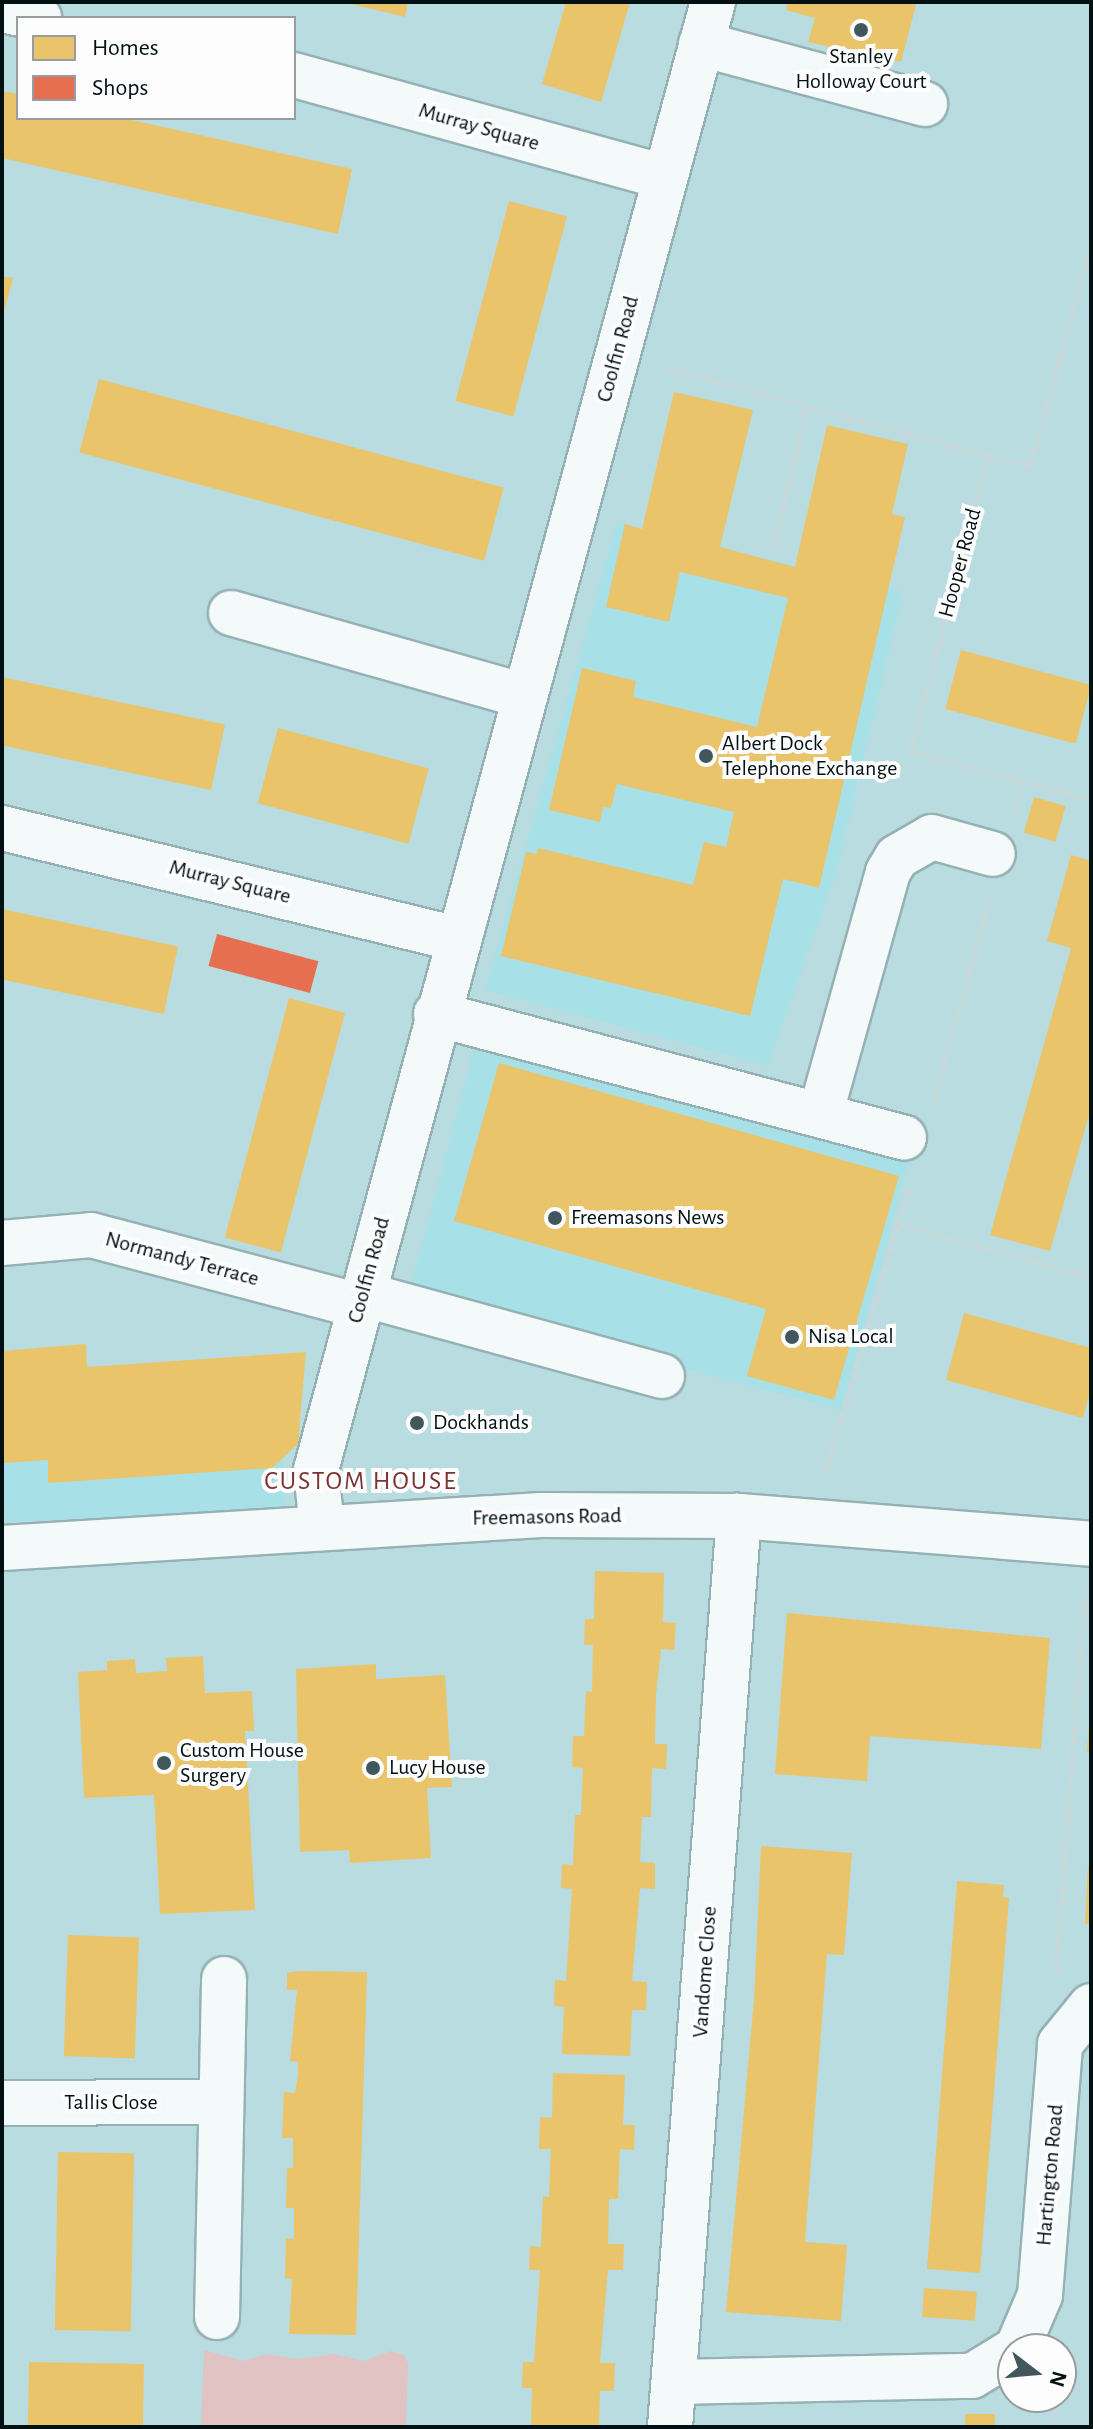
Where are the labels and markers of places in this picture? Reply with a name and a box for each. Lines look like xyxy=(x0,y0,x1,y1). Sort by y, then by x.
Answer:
marker: Stanley Holloway Court xyxy=(852,21,870,39)
place label: Stanley Holloway Court xyxy=(795,43,927,94)
place label: Albert Dock Telephone Exchange xyxy=(722,730,897,782)
marker: Albert Dock Telephone Exchange xyxy=(697,747,715,765)
place label: Freemasons News xyxy=(571,1205,724,1231)
marker: Freemasons News xyxy=(546,1209,564,1227)
place label: Nisa Local xyxy=(808,1324,894,1350)
marker: Nisa Local xyxy=(783,1328,801,1346)
place label: Dockhands xyxy=(433,1410,529,1436)
marker: Dockhands xyxy=(408,1414,426,1432)
place label: Custom House Surgery xyxy=(180,1737,304,1788)
marker: Custom House Surgery xyxy=(155,1754,173,1772)
place label: Lucy House xyxy=(389,1755,486,1781)
marker: Lucy House xyxy=(364,1759,382,1777)

